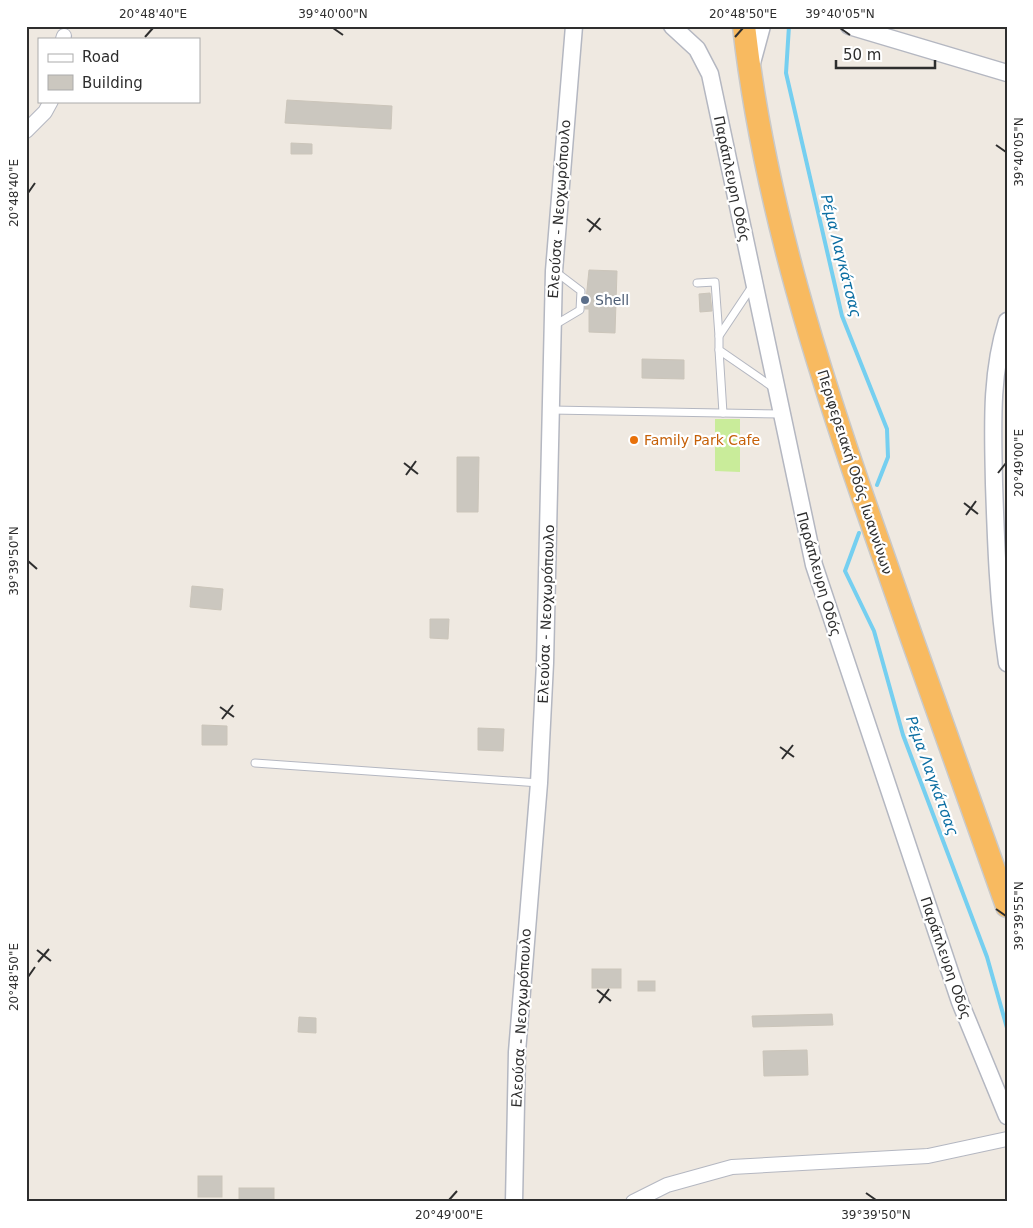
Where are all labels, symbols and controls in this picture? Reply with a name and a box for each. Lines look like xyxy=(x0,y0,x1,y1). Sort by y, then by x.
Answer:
text: 20°48'40"E xyxy=(119,7,187,21)
text: 39°40'00"N xyxy=(298,7,368,21)
text: 20°48'50"E xyxy=(709,7,777,21)
text: 39°40'05"N xyxy=(805,7,875,21)
legend xyxy=(38,38,200,102)
scale bar xyxy=(836,38,934,70)
text: 50 m xyxy=(843,46,881,64)
text: Road xyxy=(82,48,120,66)
text: Building xyxy=(82,74,143,92)
street label: Παράπλευρη Οδός xyxy=(711,114,753,244)
text: 39°40'05"N xyxy=(1012,117,1026,187)
street label: Ελεούσα - Νεοχωρόπουλο xyxy=(545,119,573,299)
text: 20°48'40"E xyxy=(7,159,21,227)
water label: Ρέμα Λαγκάτσας xyxy=(817,193,865,320)
place label: Shell xyxy=(595,292,629,308)
marker: Shell xyxy=(579,294,591,306)
street label: Περιφερειακή Οδός Ιωαννίνων xyxy=(814,368,896,576)
text: 20°49'00"E xyxy=(1012,429,1026,497)
place label: Family Park Cafe xyxy=(644,432,760,448)
marker: Family Park Cafe xyxy=(628,434,640,446)
street label: Παράπλευρη Οδός xyxy=(794,510,844,638)
street label: Ελεούσα - Νεοχωρόπουλο xyxy=(535,524,557,704)
text: 39°39'50"N xyxy=(7,526,21,596)
water label: Ρέμα Λαγκάτσας xyxy=(902,714,962,839)
text: 39°39'55"N xyxy=(1012,881,1026,951)
street label: Παράπλευρη Οδός xyxy=(917,894,975,1022)
street label: Ελεούσα - Νεοχωρόπουλο xyxy=(508,928,534,1108)
text: 20°48'50"E xyxy=(7,943,21,1011)
text: 20°49'00"E xyxy=(415,1208,483,1222)
text: 39°39'50"N xyxy=(841,1208,911,1222)

